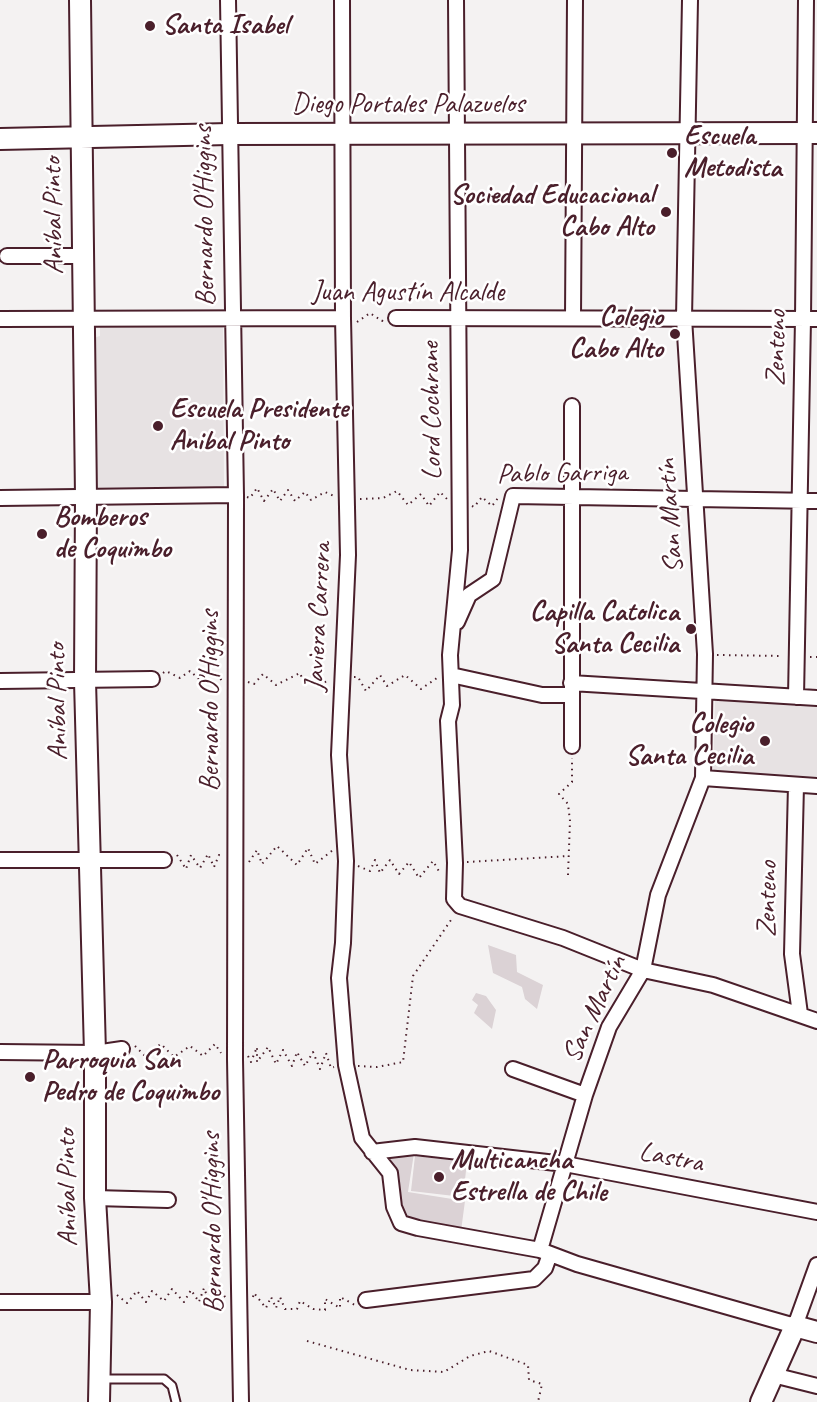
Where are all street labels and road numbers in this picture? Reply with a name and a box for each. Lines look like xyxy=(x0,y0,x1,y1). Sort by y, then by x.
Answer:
street label: Diego Portales Palazuelos xyxy=(292,88,524,122)
street label: Bernardo O'Higgins xyxy=(187,125,223,307)
street label: Aníbal Pinto xyxy=(36,157,72,275)
street label: Juan Agustín Alcalde xyxy=(312,276,504,310)
street label: Zenteno xyxy=(760,310,794,386)
street label: Lord Cochrane xyxy=(414,342,450,480)
street label: Pablo Garriga xyxy=(497,456,627,492)
street label: San Martín xyxy=(650,458,692,574)
street label: Javiera Carrera xyxy=(298,542,340,692)
street label: Bernardo O'Higgins xyxy=(194,610,228,792)
street label: Aníbal Pinto xyxy=(40,643,76,761)
street label: Zenteno xyxy=(751,861,785,937)
street label: San Martín xyxy=(556,950,634,1068)
street label: Aníbal Pinto xyxy=(50,1129,86,1247)
street label: Bernardo O'Higgins xyxy=(195,1132,231,1314)
street label: Lastra xyxy=(636,1135,706,1181)

